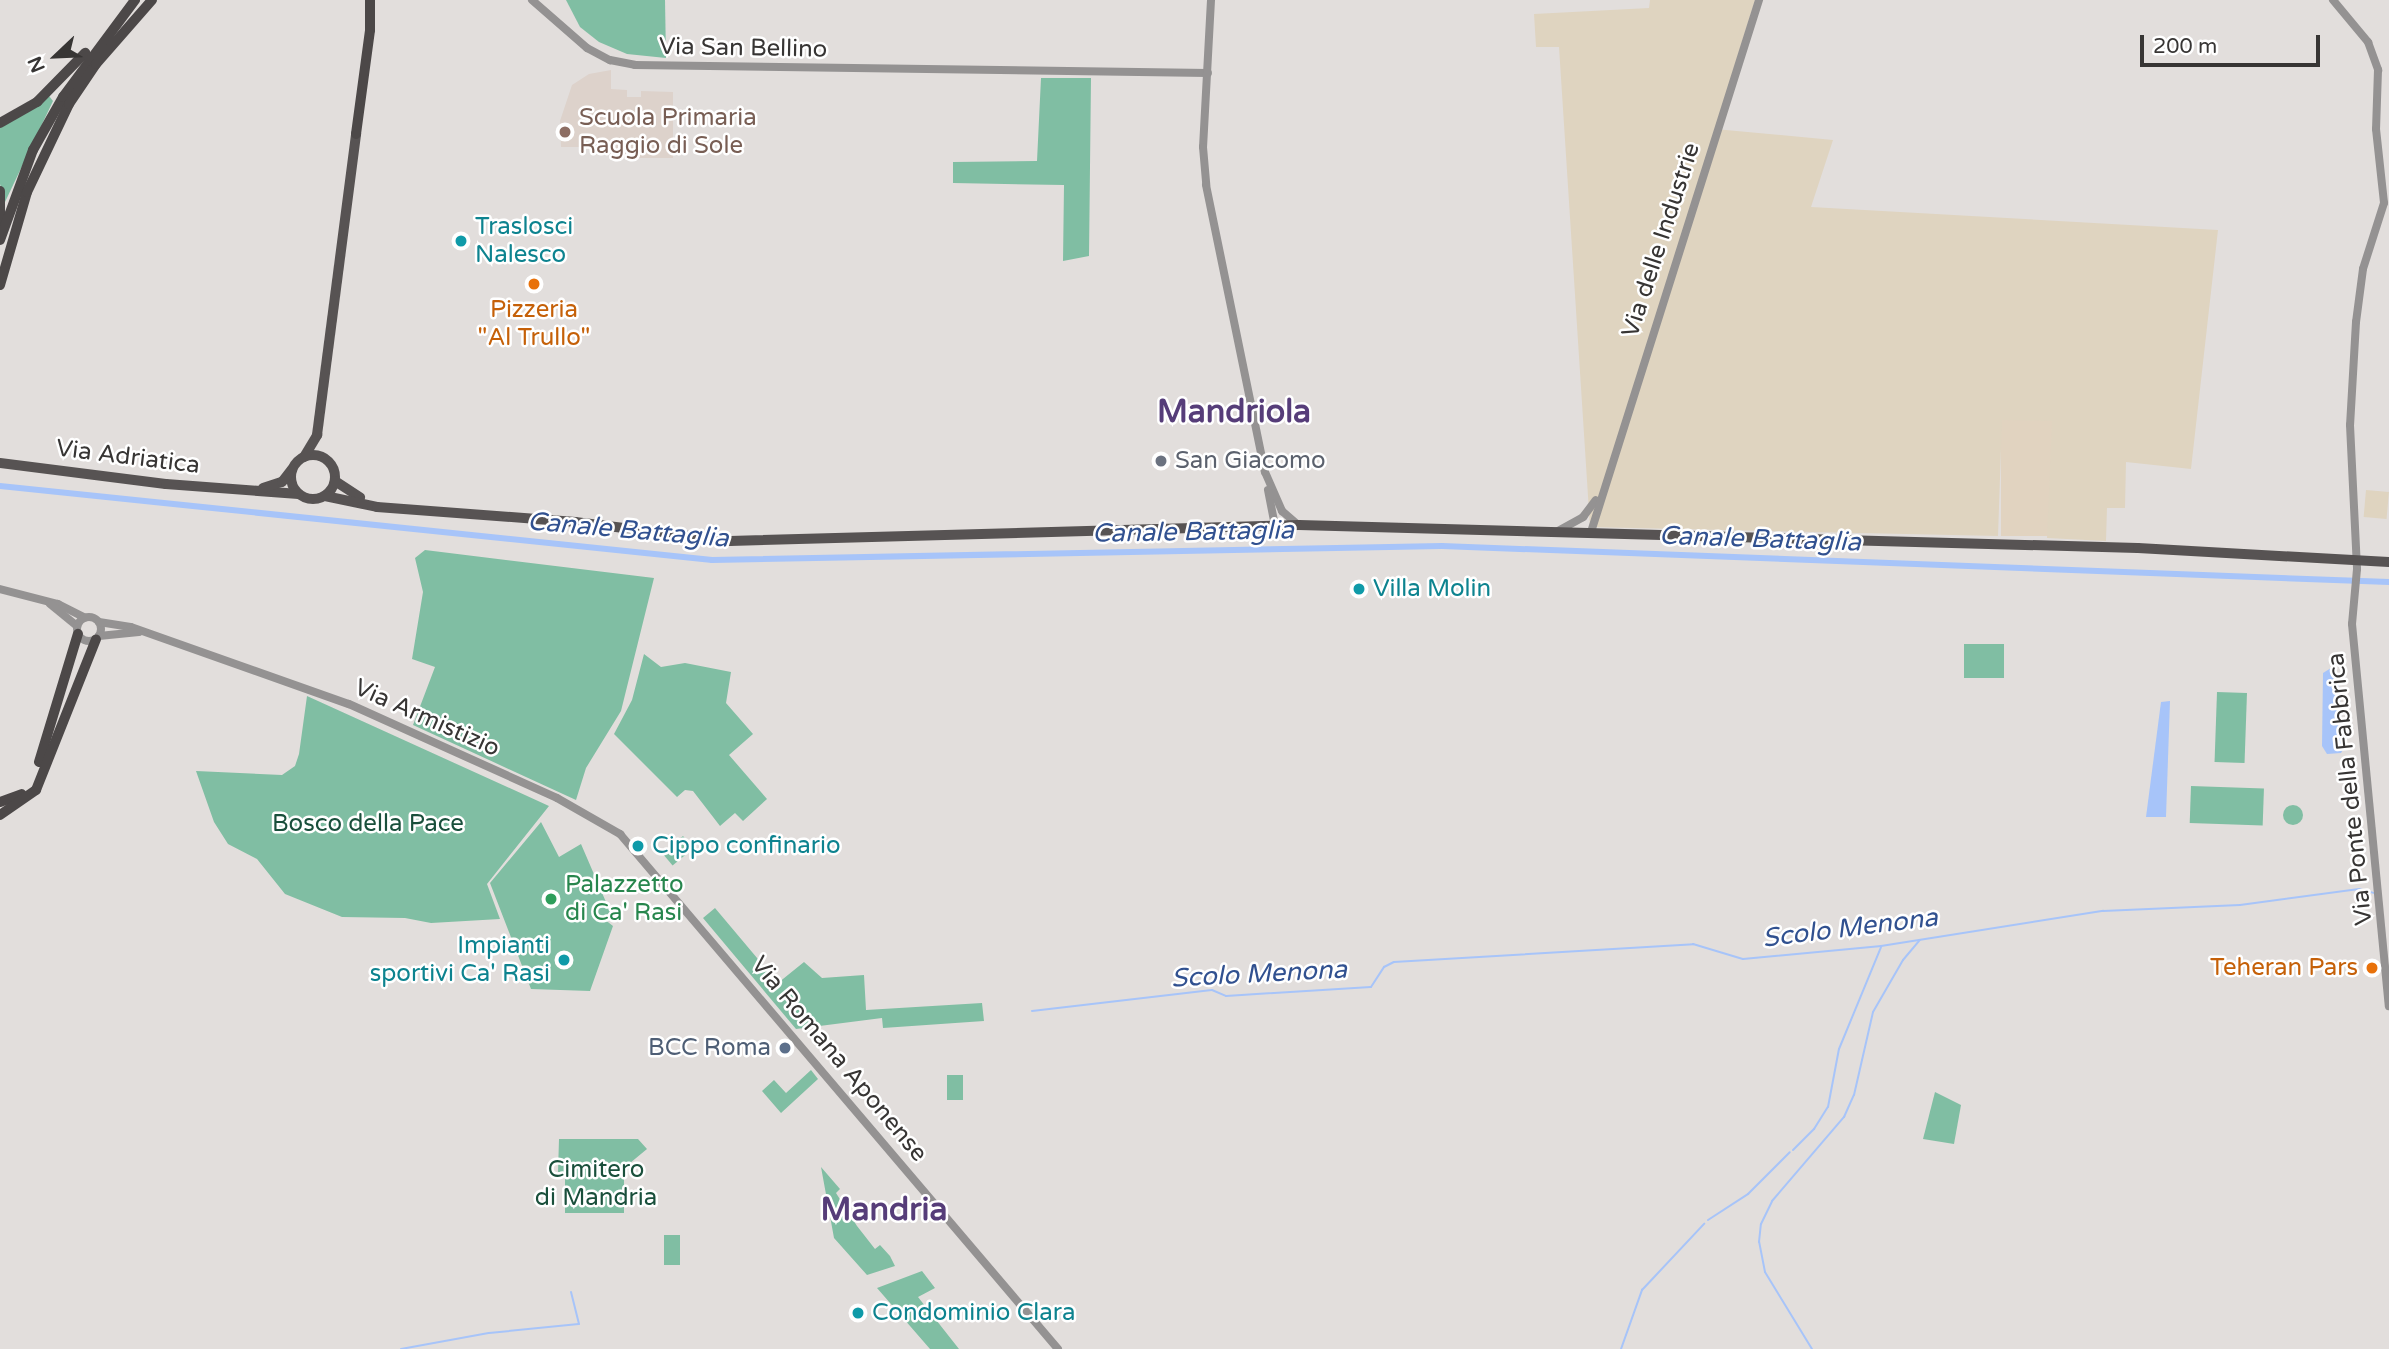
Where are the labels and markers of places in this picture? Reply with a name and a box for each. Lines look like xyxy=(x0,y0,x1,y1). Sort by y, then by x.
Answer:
place label: Scuola Primaria Raggio di Sole xyxy=(579,104,757,160)
marker: Scuola Primaria Raggio di Sole xyxy=(557,124,573,140)
place label: Traslosci Nalesco xyxy=(475,213,573,269)
marker: Traslosci Nalesco xyxy=(453,233,469,249)
marker: Pizzeria "Al Trullo" xyxy=(526,276,542,292)
place label: Pizzeria "Al Trullo" xyxy=(478,296,590,352)
place label: San Giacomo xyxy=(1175,447,1326,475)
marker: San Giacomo xyxy=(1153,453,1169,469)
place label: Villa Molin xyxy=(1373,575,1491,603)
marker: Villa Molin xyxy=(1351,581,1367,597)
place label: Cippo confinario xyxy=(652,832,841,860)
marker: Cippo confinario xyxy=(630,838,646,854)
place label: Palazzetto di Ca' Rasi xyxy=(565,871,684,927)
marker: Palazzetto di Ca' Rasi xyxy=(543,891,559,907)
place label: Impianti sportivi Ca' Rasi xyxy=(370,932,550,988)
marker: Impianti sportivi Ca' Rasi xyxy=(556,952,572,968)
place label: Teheran Pars xyxy=(2210,954,2358,982)
marker: Teheran Pars xyxy=(2364,960,2380,976)
place label: BCC Roma xyxy=(648,1034,771,1062)
marker: BCC Roma xyxy=(777,1040,793,1056)
place label: Condominio Clara xyxy=(872,1299,1075,1327)
marker: Condominio Clara xyxy=(850,1305,866,1321)

